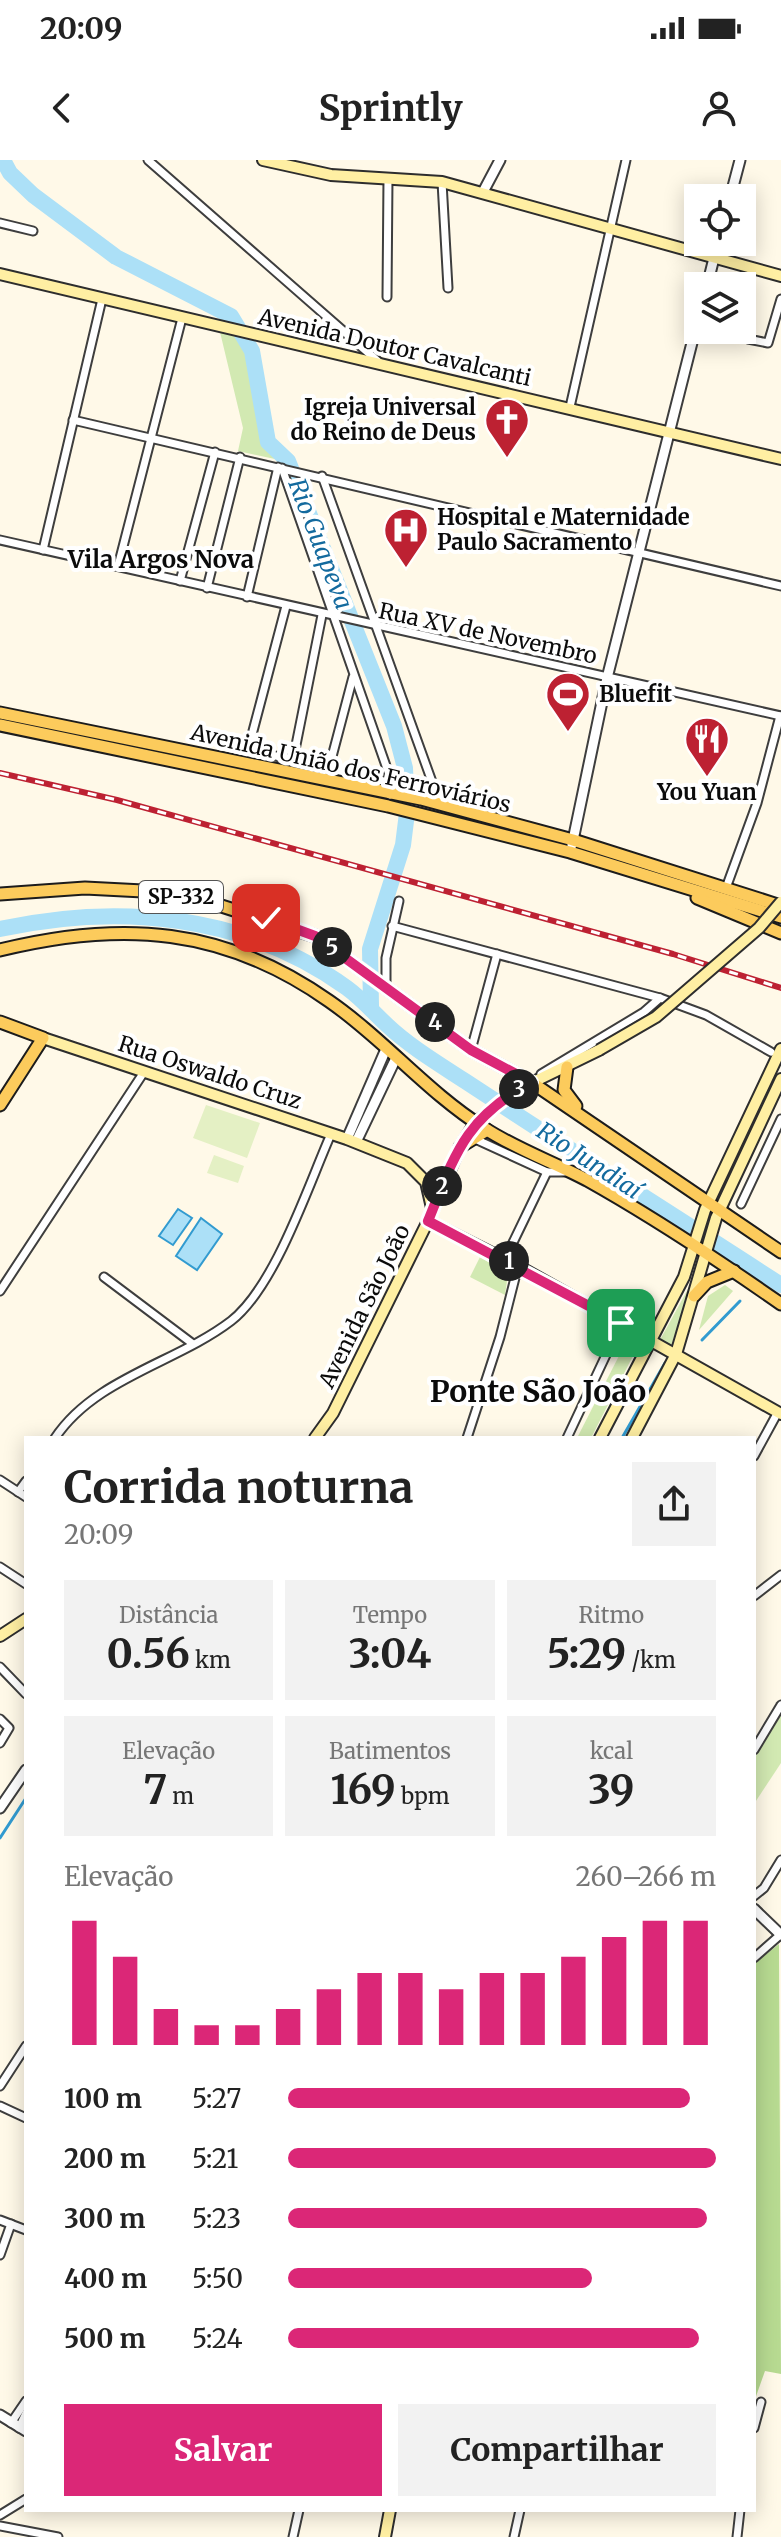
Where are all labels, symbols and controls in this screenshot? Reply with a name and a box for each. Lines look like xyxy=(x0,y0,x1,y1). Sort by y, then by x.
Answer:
text: 20:09 xyxy=(40,9,123,47)
icon: back xyxy=(40,86,84,130)
text: Sprintly xyxy=(318,86,463,131)
icon: person xyxy=(697,86,741,130)
map controls xyxy=(684,184,756,344)
button: locate xyxy=(684,184,756,256)
button: layers xyxy=(684,272,756,344)
street label: Avenida Doutor Cavalcanti xyxy=(255,302,534,392)
place label: Igreja Universal do Reino de Deus xyxy=(290,393,476,446)
church icon: Igreja Universal do Reino de Deus xyxy=(483,396,531,459)
water label: Rio Guapeva xyxy=(281,474,360,614)
place label: Hospital e Maternidade Paulo Sacramento xyxy=(437,503,690,556)
hospital icon: Hospital e Maternidade Paulo Sacramento xyxy=(382,506,430,569)
district label: Vila Argos Nova xyxy=(67,544,254,575)
street label: Rua XV de Novembro xyxy=(376,596,600,670)
sports icon: Bluefit xyxy=(544,670,592,733)
place label: Bluefit xyxy=(599,680,672,708)
restaurant icon: You Yuan xyxy=(683,715,731,778)
street label: Avenida União dos Ferroviários xyxy=(187,717,514,819)
place label: You Yuan xyxy=(656,778,757,806)
road number: SP-332 xyxy=(139,881,223,913)
pin xyxy=(232,884,300,952)
icon: check xyxy=(244,896,288,940)
pin: 5 xyxy=(312,927,352,967)
text: 5 xyxy=(326,933,338,961)
pin: 4 xyxy=(415,1002,455,1042)
text: 4 xyxy=(428,1008,442,1036)
street label: Rua Oswaldo Cruz xyxy=(115,1029,305,1115)
pin: 3 xyxy=(499,1069,539,1109)
text: 3 xyxy=(513,1075,525,1103)
water label: Rio Jundiaí xyxy=(531,1115,650,1208)
pin: 2 xyxy=(422,1166,462,1206)
text: 2 xyxy=(436,1172,448,1200)
street label: Avenida São João xyxy=(312,1219,416,1393)
pin: 1 xyxy=(489,1241,529,1281)
text: 1 xyxy=(504,1247,514,1275)
pin xyxy=(587,1289,655,1357)
icon: arrive xyxy=(599,1301,643,1345)
district label: Ponte São João xyxy=(430,1372,646,1410)
text: Corrida noturna xyxy=(64,1460,414,1515)
button: share xyxy=(632,1462,716,1546)
text: 20:09 xyxy=(64,1518,134,1551)
text: Distância xyxy=(119,1601,218,1629)
text: Tempo xyxy=(353,1601,427,1629)
text: Ritmo xyxy=(579,1601,644,1629)
text: 0.56 xyxy=(107,1629,190,1679)
text: 3:04 xyxy=(349,1629,431,1679)
text: 5:29 xyxy=(547,1629,626,1679)
text: km xyxy=(190,1646,231,1674)
text: /km xyxy=(626,1646,676,1674)
text: Elevação xyxy=(122,1737,215,1765)
text: Batimentos xyxy=(329,1737,451,1765)
text: kcal xyxy=(590,1737,633,1765)
text: 7 xyxy=(143,1765,167,1815)
text: 169 xyxy=(330,1765,396,1815)
text: 39 xyxy=(588,1765,635,1815)
text: m xyxy=(167,1782,194,1810)
text: bpm xyxy=(396,1782,450,1810)
text: Elevação xyxy=(64,1860,173,1893)
text: 260–266 m xyxy=(576,1860,716,1893)
text: 100 m xyxy=(64,2082,142,2115)
text: 5:27 xyxy=(192,2082,241,2115)
text: 200 m xyxy=(64,2142,146,2175)
text: 5:21 xyxy=(192,2142,238,2175)
text: 300 m xyxy=(64,2202,145,2235)
text: 5:23 xyxy=(192,2202,241,2235)
text: 400 m xyxy=(64,2262,147,2295)
text: 5:50 xyxy=(192,2262,243,2295)
text: 500 m xyxy=(64,2322,146,2355)
text: 5:24 xyxy=(192,2322,243,2355)
button: Salvar xyxy=(64,2404,382,2496)
button: Compartilhar xyxy=(398,2404,716,2496)

